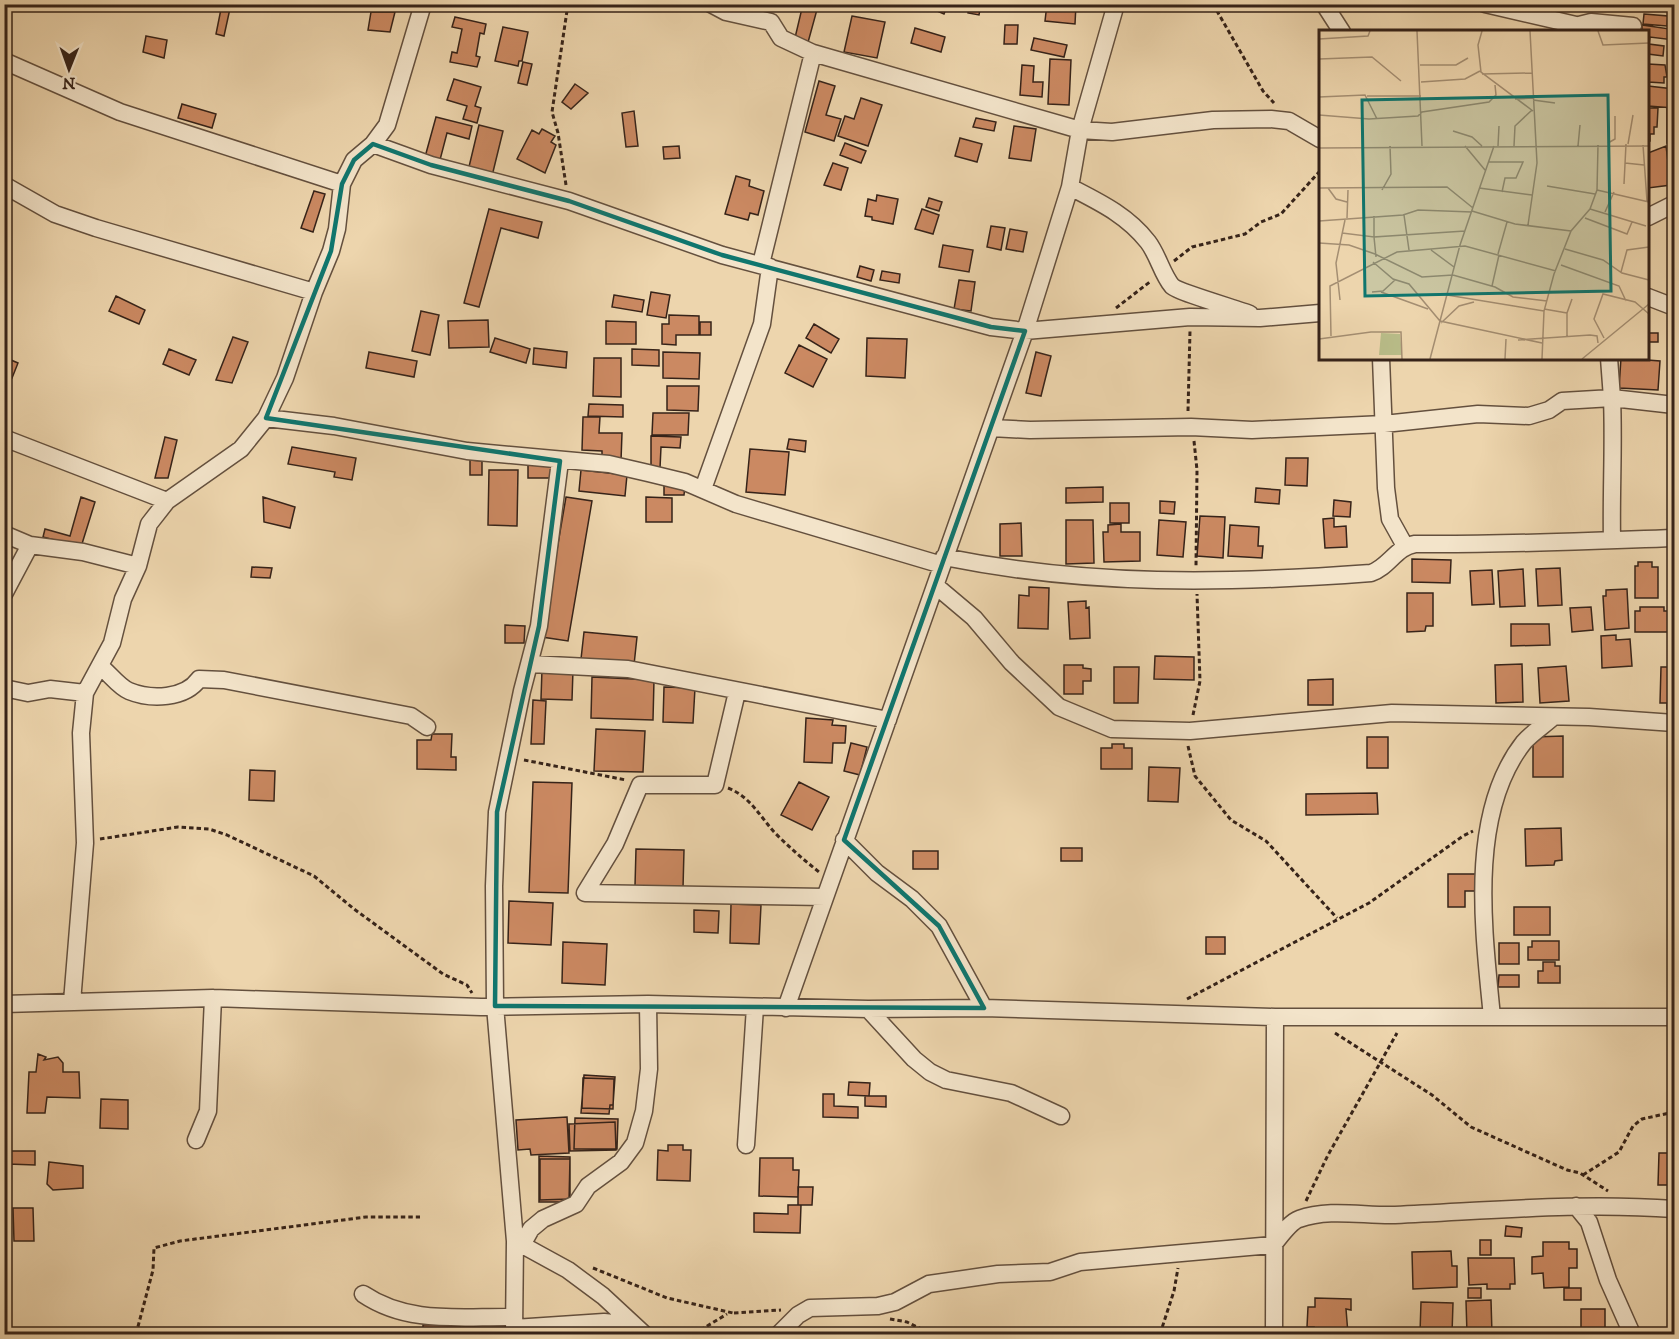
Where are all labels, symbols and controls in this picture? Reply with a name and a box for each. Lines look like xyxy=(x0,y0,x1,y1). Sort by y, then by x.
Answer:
inset map xyxy=(1319,30,1649,360)
north arrow xyxy=(39,39,99,99)
text: N xyxy=(62,73,75,93)

